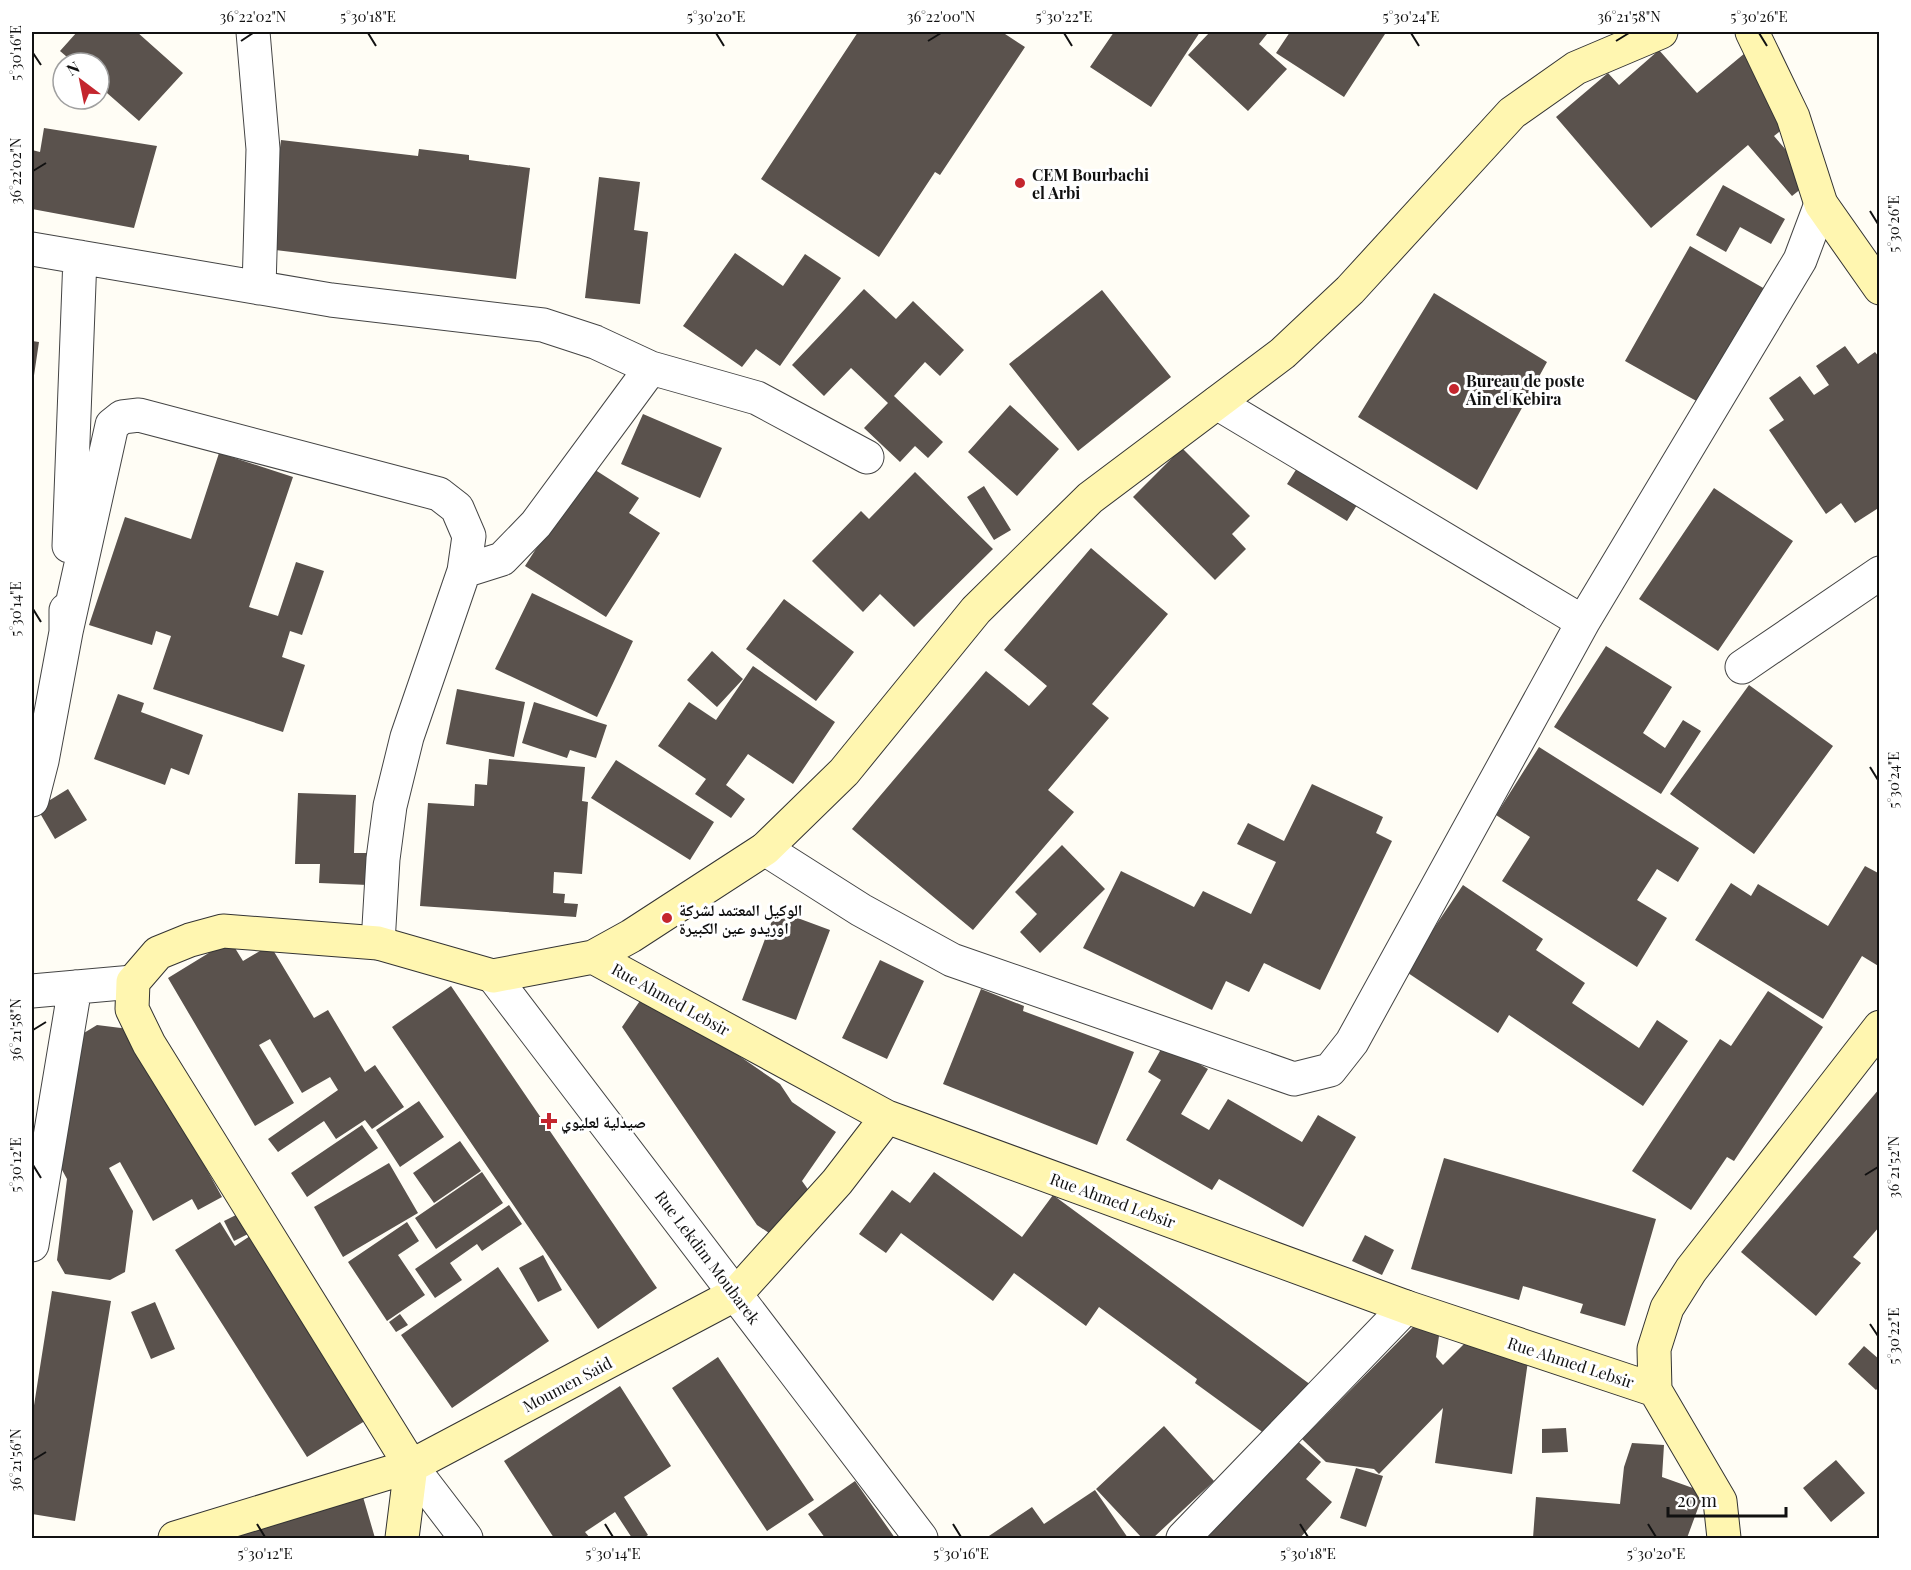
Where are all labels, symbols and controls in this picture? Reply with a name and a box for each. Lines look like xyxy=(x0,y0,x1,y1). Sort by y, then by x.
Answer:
text: 36°22'02"N xyxy=(220,6,287,26)
text: 5°30'18"E xyxy=(340,6,396,26)
text: 5°30'20"E xyxy=(687,6,745,26)
text: 36°22'00"N xyxy=(907,6,976,26)
text: 5°30'22"E xyxy=(1036,6,1092,26)
text: 5°30'24"E xyxy=(1383,6,1439,26)
text: 36°21'58"N xyxy=(1597,6,1661,26)
text: 5°30'26"E xyxy=(1730,6,1788,26)
text: 5°30'16"E xyxy=(5,25,25,81)
north arrow xyxy=(51,51,111,111)
text: N xyxy=(62,56,84,80)
text: 36°22'02"N xyxy=(5,137,25,204)
place label: CEM Bourbachi el Arbi xyxy=(1032,164,1149,203)
marker: CEM Bourbachi el Arbi xyxy=(1013,176,1027,190)
text: 5°30'26"E xyxy=(1883,195,1903,253)
place label: Bureau de poste Ain el Kebira xyxy=(1465,370,1585,409)
marker: Bureau de poste Ain el Kebira xyxy=(1447,382,1461,396)
text: 5°30'14"E xyxy=(5,581,25,637)
text: 5°30'24"E xyxy=(1883,752,1903,808)
place label: الوكيل المعتمد لشركة اوريدو عين الكبيرة xyxy=(679,899,802,938)
marker: الوكيل المعتمد لشركة اوريدو عين الكبيرة xyxy=(660,911,674,925)
street label: Rue Ahmed Lebsir xyxy=(608,958,734,1040)
text: 36°21'58"N xyxy=(5,998,25,1062)
place label: صيدلية لعليوي xyxy=(561,1111,646,1134)
marker: صيدلية لعليوي xyxy=(542,1114,556,1128)
text: 36°21'52"N xyxy=(1883,1135,1903,1198)
text: 5°30'12"E xyxy=(5,1137,25,1193)
street label: Rue Ahmed Lebsir xyxy=(1048,1168,1178,1232)
street label: Rue Lekdim Moubarek xyxy=(651,1186,765,1328)
text: 5°30'22"E xyxy=(1883,1308,1903,1364)
street label: Rue Ahmed Lebsir xyxy=(1505,1332,1637,1392)
street label: Moumen Said xyxy=(519,1352,615,1416)
text: 36°21'56"N xyxy=(5,1428,25,1492)
scale bar xyxy=(1668,1480,1786,1518)
text: 20 m xyxy=(1677,1488,1717,1512)
text: 5°30'12"E xyxy=(237,1543,293,1563)
text: 5°30'14"E xyxy=(585,1543,641,1563)
text: 5°30'16"E xyxy=(933,1543,989,1563)
text: 5°30'18"E xyxy=(1280,1543,1336,1563)
text: 5°30'20"E xyxy=(1627,1543,1685,1563)

